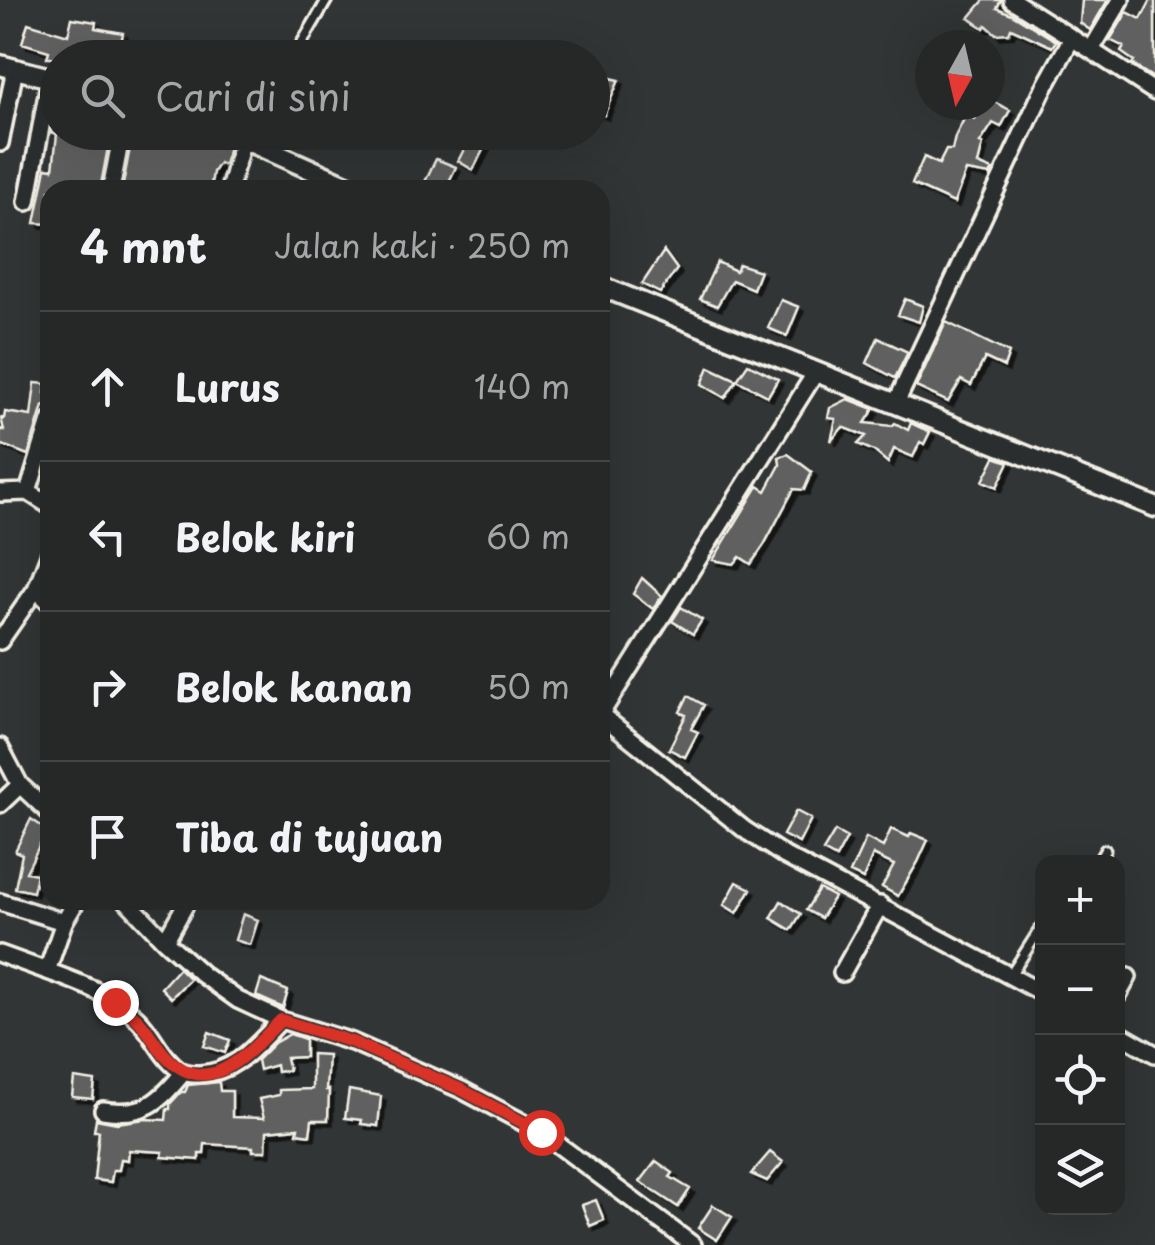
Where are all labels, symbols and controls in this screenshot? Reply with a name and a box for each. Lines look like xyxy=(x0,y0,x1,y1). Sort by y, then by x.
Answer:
north arrow xyxy=(915,30,1005,120)
search box xyxy=(40,40,610,150)
text: Cari di sini xyxy=(155,67,351,124)
icon: search xyxy=(75,68,130,123)
text: 4 mnt xyxy=(80,214,207,277)
text: Jalan kaki · 250 m xyxy=(274,221,570,269)
text: Lurus xyxy=(175,358,280,415)
icon: ahead xyxy=(80,359,135,414)
text: 140 m xyxy=(474,362,570,410)
text: Belok kiri xyxy=(175,508,355,565)
icon: left xyxy=(80,509,135,564)
text: 60 m xyxy=(486,512,570,560)
text: Belok kanan xyxy=(175,658,412,715)
icon: right xyxy=(80,659,135,714)
text: 50 m xyxy=(487,662,570,710)
text: Tiba di tujuan xyxy=(175,808,443,865)
icon: arrive xyxy=(80,809,135,864)
map controls xyxy=(1035,855,1125,1215)
button: + xyxy=(1035,855,1125,945)
button: − xyxy=(1035,945,1125,1035)
route end xyxy=(93,980,139,1026)
button: locate xyxy=(1035,1035,1125,1125)
route start xyxy=(519,1110,565,1156)
button: layers xyxy=(1035,1125,1125,1215)

